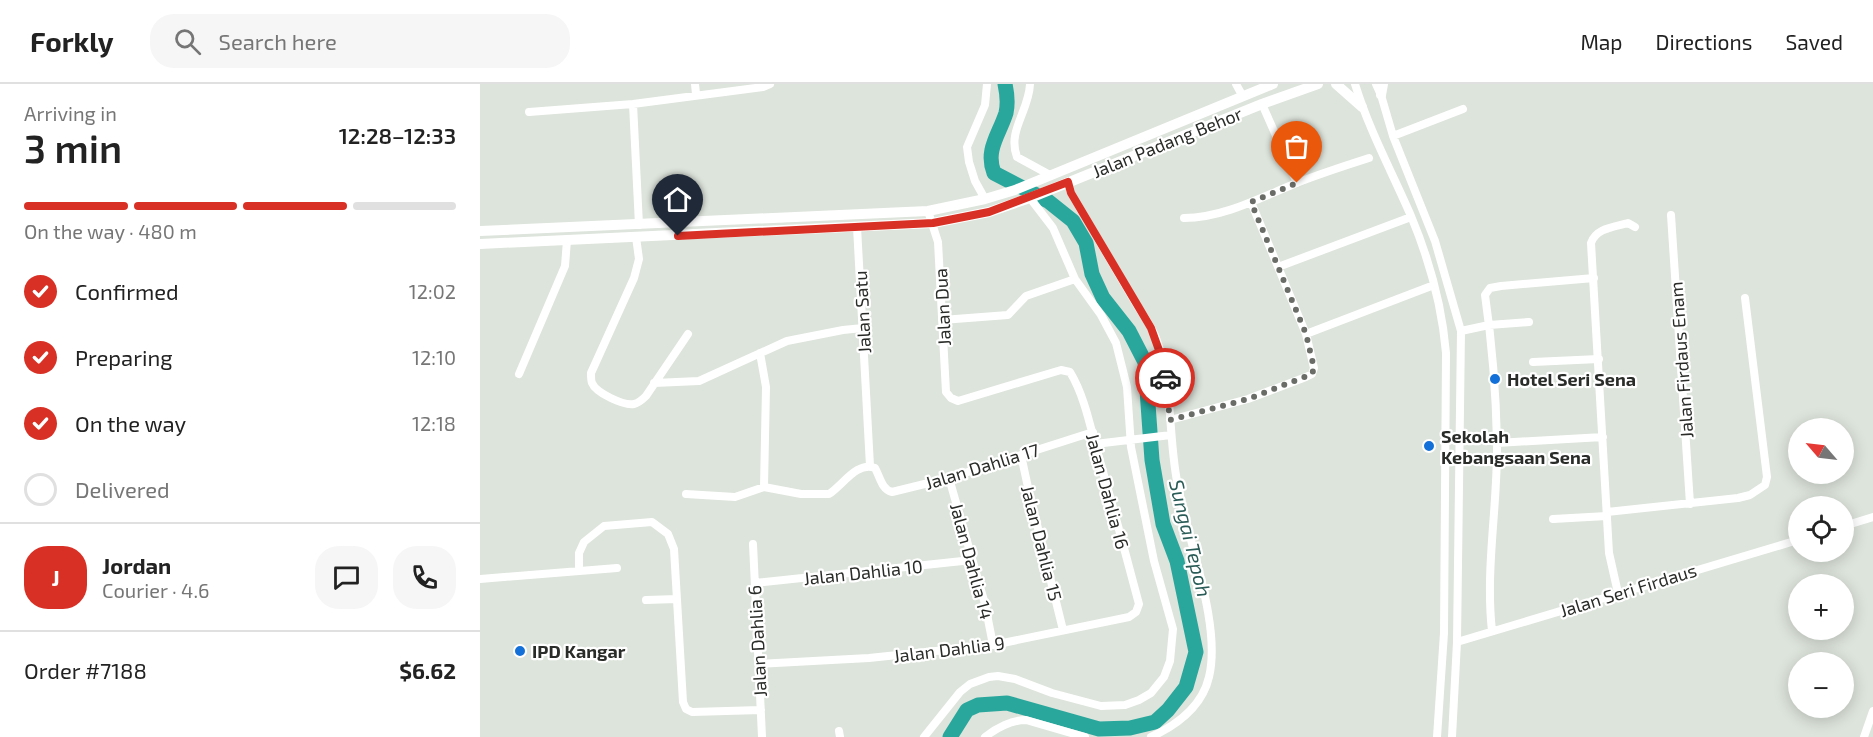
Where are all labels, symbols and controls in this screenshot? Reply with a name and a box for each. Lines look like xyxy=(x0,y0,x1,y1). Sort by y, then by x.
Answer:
search box xyxy=(150,14,570,68)
text: Forkly xyxy=(30,24,114,58)
icon: search xyxy=(171,25,204,58)
text: Search here xyxy=(219,28,337,54)
text: Map xyxy=(1580,29,1623,54)
text: Directions xyxy=(1656,29,1752,54)
text: Saved xyxy=(1785,29,1843,54)
text: Arriving in xyxy=(24,101,117,125)
street label: Jalan Padang Behor xyxy=(1089,102,1245,182)
pin xyxy=(1271,121,1322,183)
text: 12:28–12:33 xyxy=(339,122,456,148)
text: 3 min xyxy=(24,124,122,171)
icon: bag xyxy=(1280,130,1313,163)
pin xyxy=(652,174,703,236)
icon: home xyxy=(661,183,694,216)
text: On the way · 480 m xyxy=(24,219,197,243)
street label: Jalan Dua xyxy=(929,268,955,346)
street label: Jalan Satu xyxy=(849,270,875,354)
icon: check xyxy=(24,275,57,308)
text: Confirmed xyxy=(75,278,179,304)
text: 12:02 xyxy=(409,279,456,303)
street label: Jalan Firdaus Enam xyxy=(1665,281,1697,439)
icon: check xyxy=(24,341,57,374)
text: Preparing xyxy=(75,344,173,370)
text: 12:10 xyxy=(412,345,456,369)
courier xyxy=(1135,348,1195,408)
icon: car xyxy=(1149,362,1182,395)
place label: Hotel Seri Sena xyxy=(1507,368,1636,390)
marker: Hotel Seri Sena xyxy=(1488,372,1502,386)
icon: check xyxy=(24,407,57,440)
text: On the way xyxy=(75,410,186,436)
text: 12:18 xyxy=(412,411,456,435)
north arrow xyxy=(1788,418,1854,484)
map controls xyxy=(1788,418,1854,718)
place label: Sekolah Kebangsaan Sena xyxy=(1441,425,1591,468)
street label: Jalan Dahlia 16 xyxy=(1082,431,1134,551)
street label: Jalan Dahlia 17 xyxy=(922,438,1042,494)
marker: Sekolah Kebangsaan Sena xyxy=(1422,439,1436,453)
text: Delivered xyxy=(75,476,170,502)
water label: Sungai Tepoh xyxy=(1165,477,1217,599)
street label: Jalan Dahlia 15 xyxy=(1017,483,1067,603)
button: locate xyxy=(1788,496,1854,562)
street label: Jalan Dahlia 14 xyxy=(946,500,998,622)
button: chat xyxy=(315,546,378,609)
button: phone xyxy=(393,546,456,609)
text: Jordan xyxy=(102,552,171,578)
street label: Jalan Dahlia 10 xyxy=(802,555,924,589)
street label: Jalan Seri Firdaus xyxy=(1557,559,1699,621)
text: J xyxy=(51,564,60,590)
button: + xyxy=(1788,574,1854,640)
text: Courier · 4.6 xyxy=(102,578,209,602)
street label: Jalan Dahlia 6 xyxy=(743,585,771,697)
street label: Jalan Dahlia 9 xyxy=(892,631,1006,667)
place label: IPD Kangar xyxy=(532,640,626,662)
marker: IPD Kangar xyxy=(513,644,527,658)
button: − xyxy=(1788,652,1854,718)
text: Order #7188 xyxy=(24,657,147,683)
text: $6.62 xyxy=(399,657,456,683)

